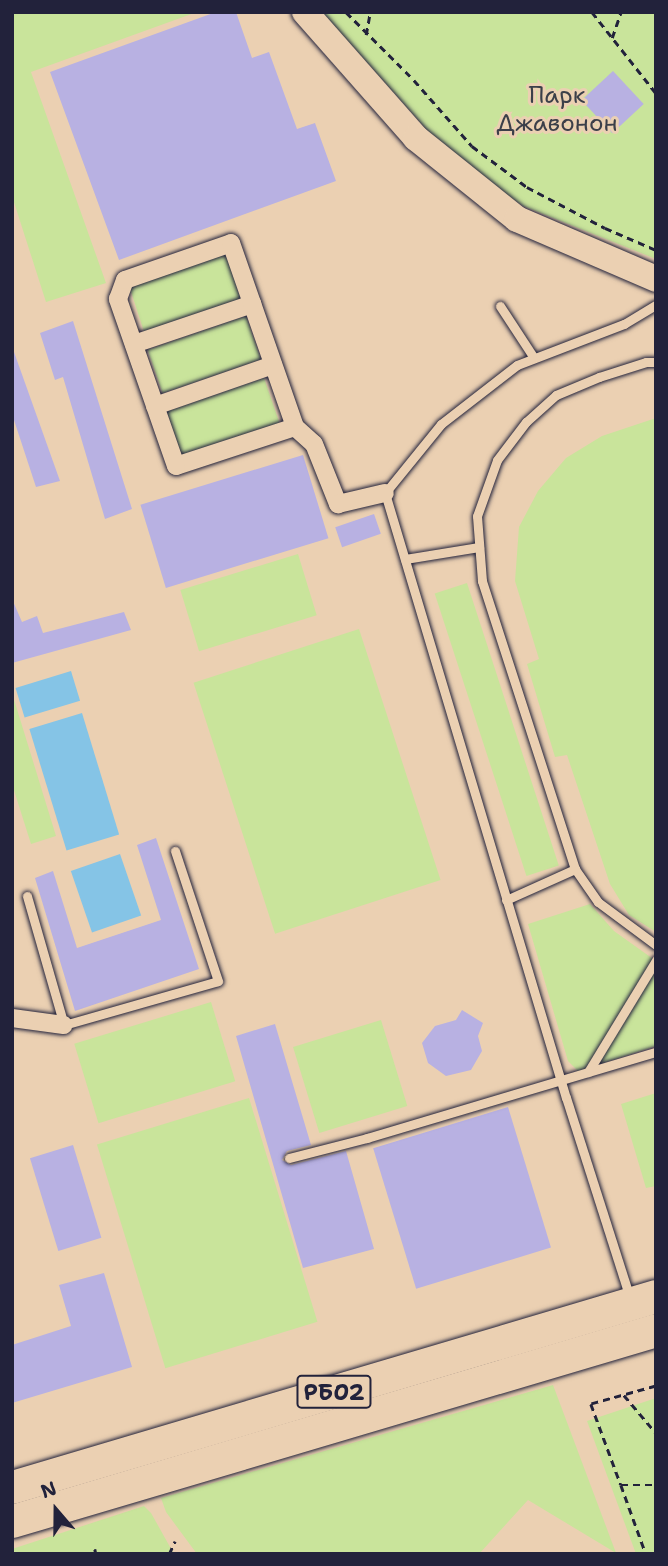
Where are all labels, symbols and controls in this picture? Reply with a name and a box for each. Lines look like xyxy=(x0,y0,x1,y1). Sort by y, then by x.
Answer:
park label: Парк Джавонон xyxy=(496,82,618,138)
road number: РБ02 xyxy=(296,1372,372,1412)
north arrow xyxy=(21,1475,91,1545)
text: N xyxy=(37,1475,60,1504)

